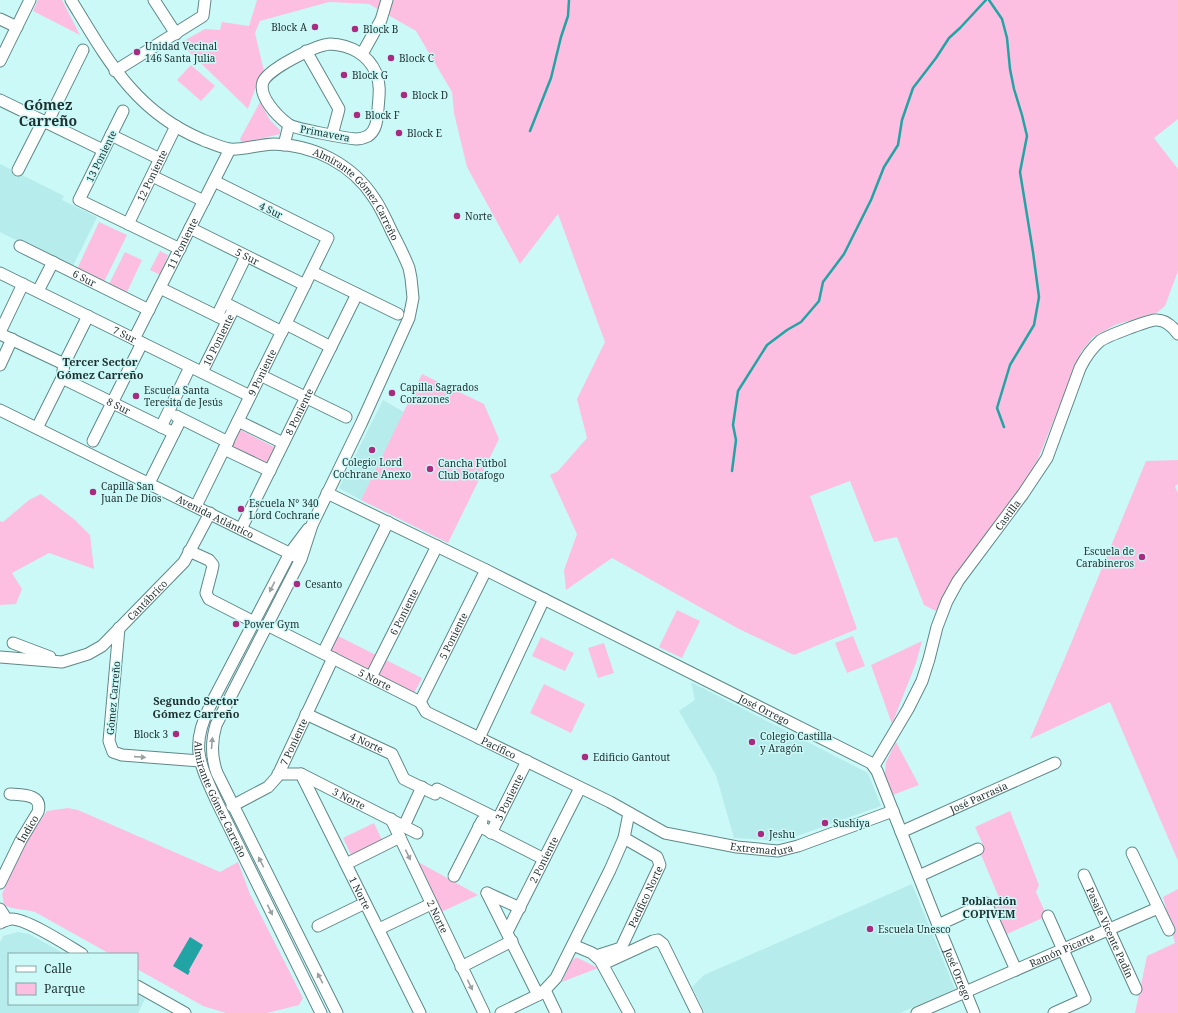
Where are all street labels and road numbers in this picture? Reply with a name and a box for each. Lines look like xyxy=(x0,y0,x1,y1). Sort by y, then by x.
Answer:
street label: Primavera xyxy=(299,121,351,145)
street label: 13 Poniente xyxy=(82,128,120,184)
street label: Almirante Gómez Carreño xyxy=(311,144,402,243)
street label: 12 Poniente xyxy=(133,147,170,204)
street label: 4 Sur xyxy=(257,198,285,222)
street label: 11 Poniente xyxy=(163,215,201,272)
street label: 5 Sur xyxy=(233,245,262,268)
street label: 6 Sur xyxy=(70,266,99,290)
street label: 10 Poniente xyxy=(199,312,237,368)
street label: 7 Sur xyxy=(111,323,139,346)
street label: 9 Poniente xyxy=(244,347,279,398)
street label: 8 Poniente xyxy=(282,386,316,437)
street label: 8 Sur xyxy=(104,394,133,418)
street label: Avenida Atlántico xyxy=(174,491,256,542)
street label: Castilla xyxy=(991,496,1024,533)
street label: Cantábrico xyxy=(124,576,170,623)
street label: 6 Poniente xyxy=(386,586,421,637)
street label: 5 Poniente xyxy=(436,610,471,661)
street label: Gómez Carreño xyxy=(103,660,123,736)
street label: 5 Norte xyxy=(356,665,394,694)
street label: José Orrego xyxy=(736,690,792,728)
street label: 7 Poniente xyxy=(276,716,311,768)
street label: 4 Norte xyxy=(348,728,386,756)
street label: Pacífico xyxy=(479,733,519,762)
street label: Almirante Gómez Carreño xyxy=(191,741,250,860)
street label: 3 Poniente xyxy=(491,772,526,823)
street label: José Parrasia xyxy=(947,778,1010,817)
street label: 3 Norte xyxy=(330,784,368,813)
street label: Índico xyxy=(14,812,42,845)
street label: 2 Poniente xyxy=(526,834,561,885)
street label: Extremadura xyxy=(729,839,795,858)
street label: Pacífico Norte xyxy=(625,863,666,930)
street label: 1 Norte xyxy=(346,874,374,912)
street label: Pasaje Vicente Padín xyxy=(1083,885,1137,981)
street label: 2 Norte xyxy=(424,897,452,935)
street label: Ramón Picarte xyxy=(1027,930,1097,970)
street label: José Orrego xyxy=(941,945,975,1002)

